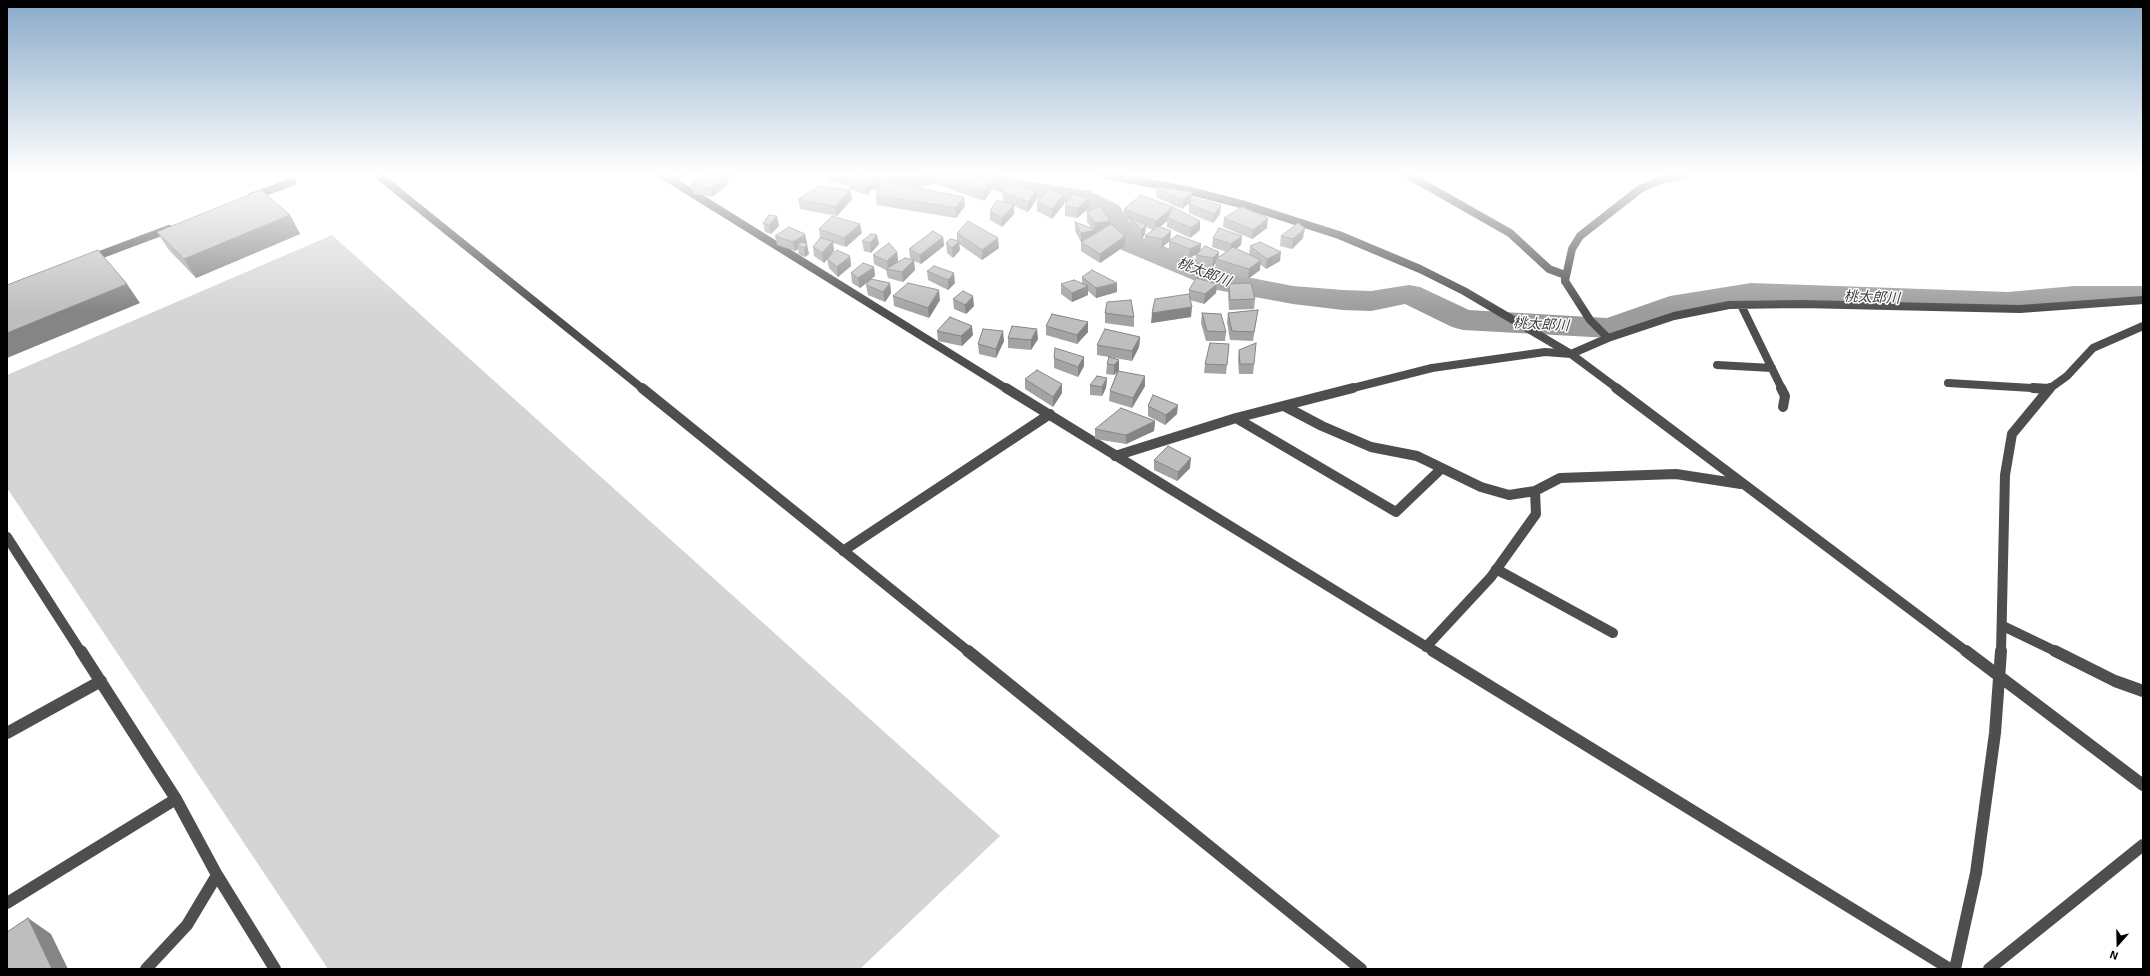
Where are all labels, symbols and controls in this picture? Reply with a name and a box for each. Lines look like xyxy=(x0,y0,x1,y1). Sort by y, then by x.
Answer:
water label: 桃太郎川 xyxy=(1175,254,1233,290)
water label: 桃太郎川 xyxy=(1844,288,1900,306)
water label: 桃太郎川 xyxy=(1513,314,1569,334)
north arrow xyxy=(2098,924,2138,964)
text: N xyxy=(2108,948,2120,963)

